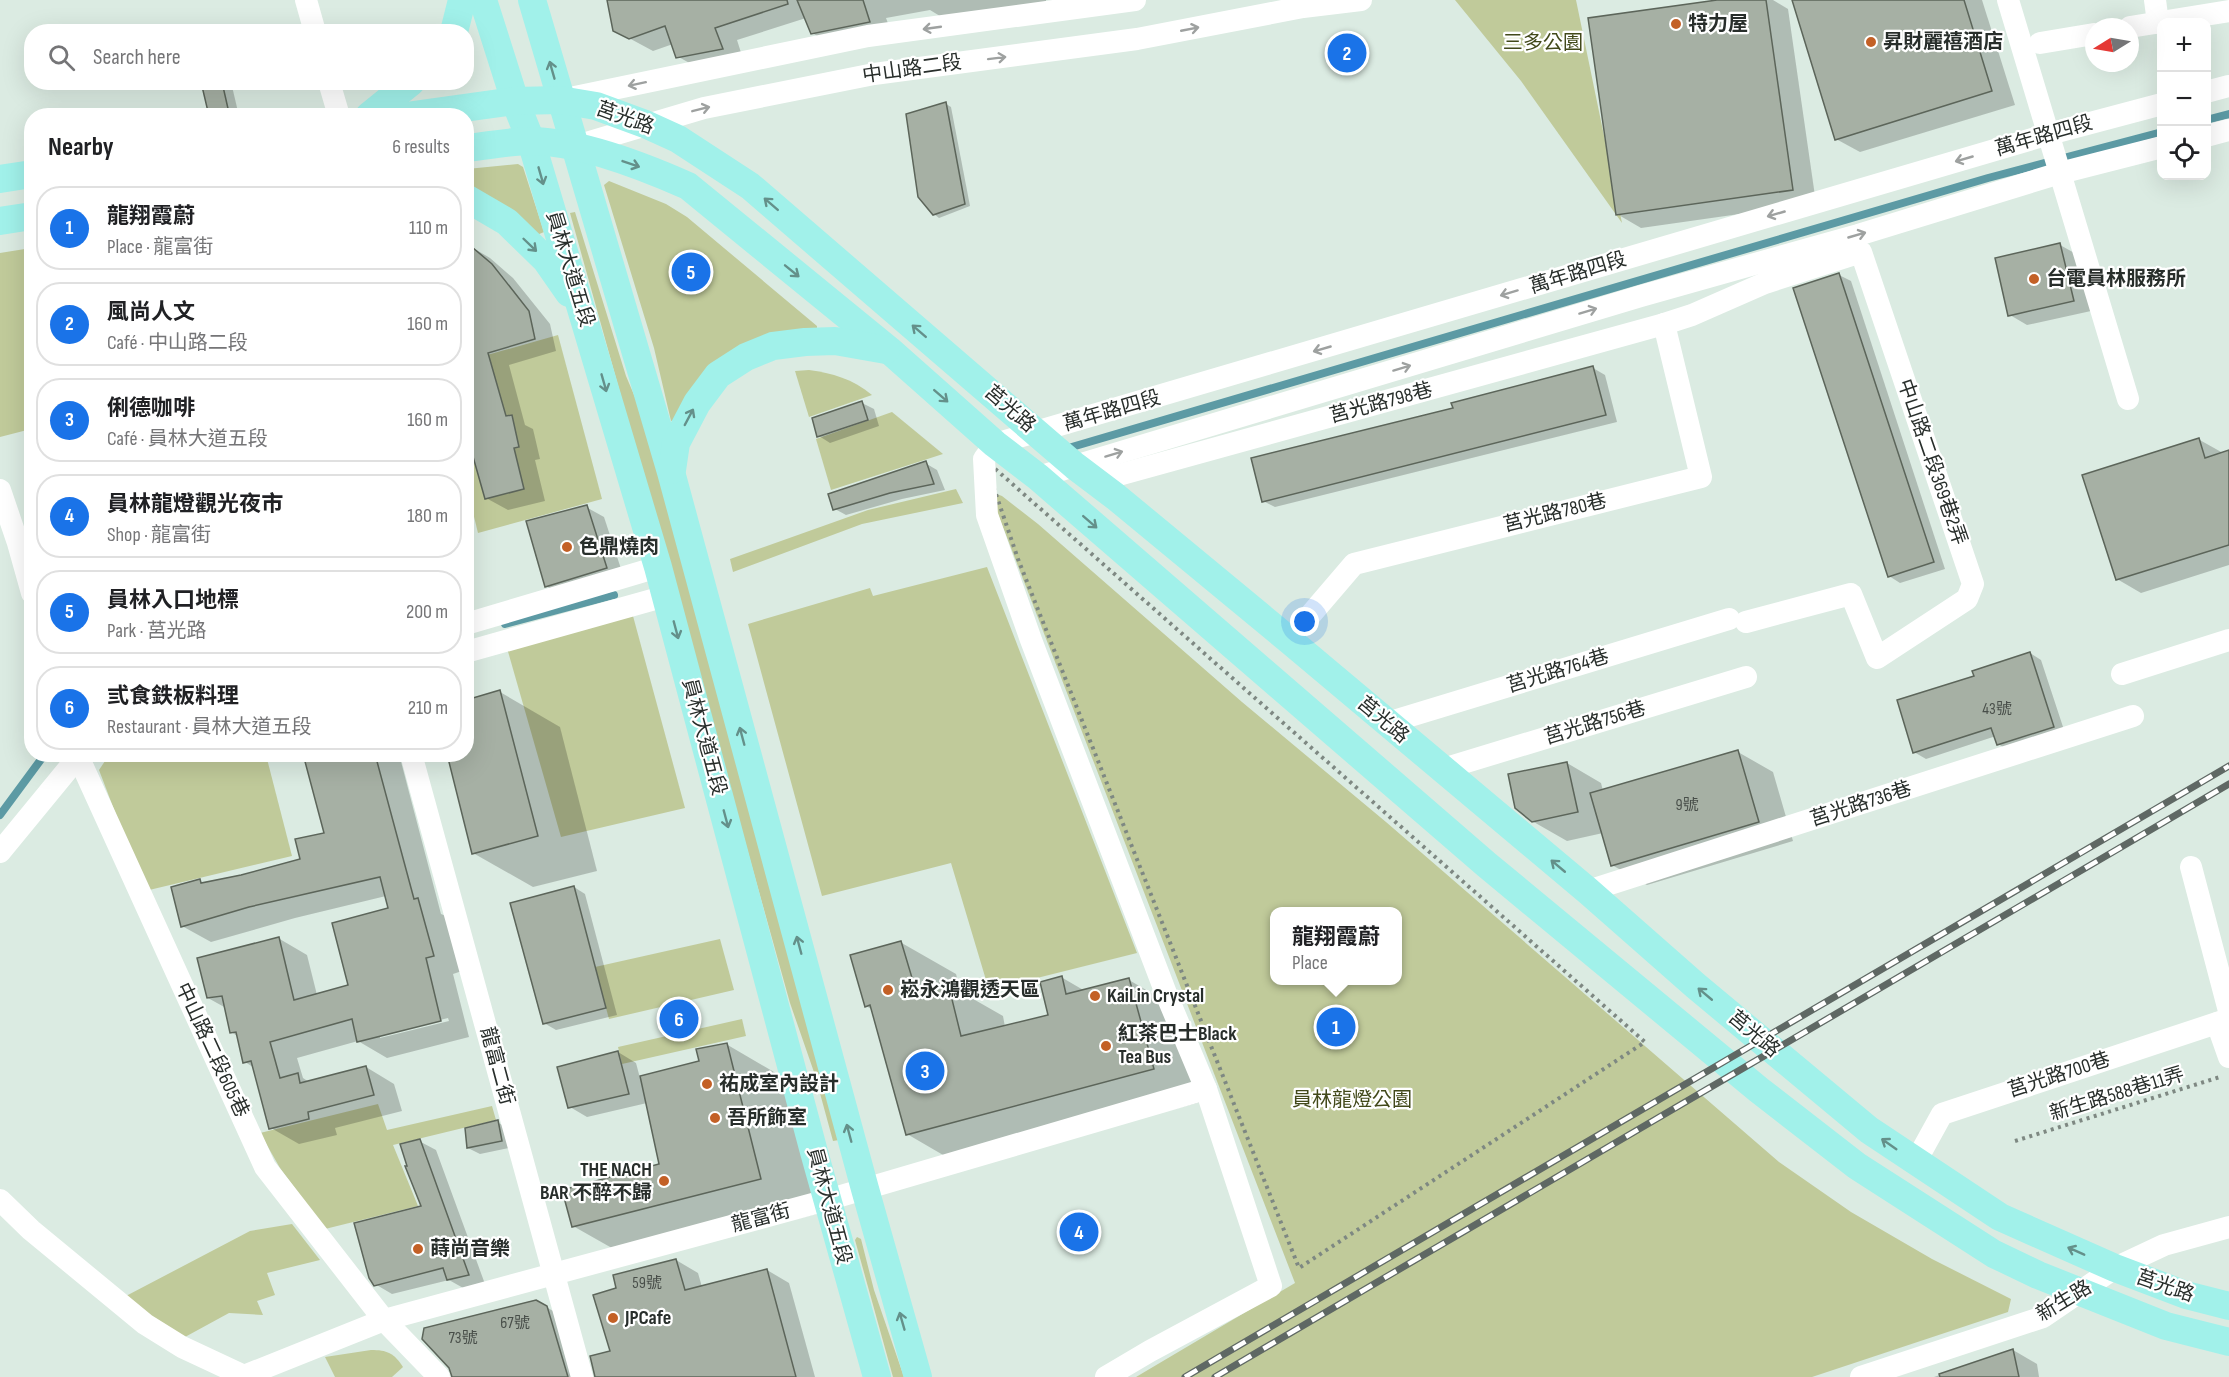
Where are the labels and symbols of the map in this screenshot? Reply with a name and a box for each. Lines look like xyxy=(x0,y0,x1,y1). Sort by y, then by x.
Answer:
place label: 特力屋 xyxy=(1688,12,1748,36)
marker: 特力屋 xyxy=(1669,17,1683,31)
north arrow xyxy=(2085,18,2139,72)
one-way arrow xyxy=(922,22,942,33)
one-way arrow xyxy=(1179,23,1199,34)
place label: 昇財麗禧酒店 xyxy=(1883,30,2003,54)
pin: 2 xyxy=(1328,31,1366,76)
park label: 三多公園 xyxy=(1503,31,1583,55)
marker: 昇財麗禧酒店 xyxy=(1864,35,1878,49)
street label: 中山路二段 xyxy=(861,50,963,88)
one-way arrow xyxy=(986,52,1006,63)
one-way arrow xyxy=(545,61,557,80)
one-way arrow xyxy=(628,78,647,90)
street label: 莒光路 xyxy=(593,96,657,140)
one-way arrow xyxy=(691,102,710,114)
street label: 萬年路四段 xyxy=(1993,111,2095,161)
one-way arrow xyxy=(1955,154,1974,165)
one-way arrow xyxy=(621,159,640,170)
one-way arrow xyxy=(536,166,547,185)
one-way arrow xyxy=(763,198,779,211)
street label: 員林大道五段 xyxy=(541,208,599,330)
one-way arrow xyxy=(1767,209,1786,220)
one-way arrow xyxy=(1847,229,1866,240)
one-way arrow xyxy=(523,237,538,252)
street label: 萬年路四段 xyxy=(1527,247,1629,299)
pin: 5 xyxy=(672,250,710,294)
one-way arrow xyxy=(784,264,799,278)
place label: 台電員林服務所 xyxy=(2046,267,2186,291)
marker: 台電員林服務所 xyxy=(2027,272,2041,286)
one-way arrow xyxy=(1500,289,1519,300)
one-way arrow xyxy=(1578,305,1597,316)
one-way arrow xyxy=(912,324,927,338)
one-way arrow xyxy=(1313,344,1332,355)
one-way arrow xyxy=(1392,362,1411,373)
one-way arrow xyxy=(599,373,610,392)
street label: 中山路二段369巷2弄 xyxy=(1892,376,1972,548)
street label: 莒光路798巷 xyxy=(1327,378,1435,428)
street label: 莒光路 xyxy=(979,380,1041,438)
street label: 萬年路四段 xyxy=(1061,386,1163,436)
one-way arrow xyxy=(933,389,948,403)
one-way arrow xyxy=(684,409,695,427)
one-way arrow xyxy=(1104,448,1123,459)
street label: 莒光路780巷 xyxy=(1501,489,1609,537)
one-way arrow xyxy=(1082,515,1097,529)
place label: 色鼎燒肉 xyxy=(579,535,659,559)
marker: 色鼎燒肉 xyxy=(560,540,574,554)
your location xyxy=(1290,607,1319,636)
one-way arrow xyxy=(670,621,682,640)
street label: 莒光路764巷 xyxy=(1504,644,1612,698)
street label: 員林大道五段 xyxy=(677,676,731,798)
street label: 莒光路 xyxy=(1352,692,1414,748)
street label: 莒光路756巷 xyxy=(1541,696,1649,750)
house number: 43號 xyxy=(1982,700,2012,719)
one-way arrow xyxy=(736,727,748,746)
street label: 莒光路736巷 xyxy=(1807,776,1915,832)
house number: 9號 xyxy=(1675,796,1699,815)
one-way arrow xyxy=(720,809,732,828)
one-way arrow xyxy=(1551,859,1566,873)
one-way arrow xyxy=(792,936,804,955)
place label: 崧永鴻觀透天區 xyxy=(900,978,1040,1002)
street label: 中山路二段605巷 xyxy=(170,979,254,1121)
marker: 崧永鴻觀透天區 xyxy=(881,983,895,997)
place label: KaiLin Crystal xyxy=(1107,984,1204,1008)
one-way arrow xyxy=(1698,987,1713,1001)
marker: KaiLin Crystal xyxy=(1088,989,1102,1003)
pin: 6 xyxy=(660,996,698,1042)
pin: 1 xyxy=(1316,1004,1356,1050)
street label: 莒光路 xyxy=(1723,1006,1785,1062)
place label: 紅茶巴士Black Tea Bus xyxy=(1118,1022,1237,1069)
street label: 龍富二街 xyxy=(475,1024,519,1108)
marker: 紅茶巴士Black Tea Bus xyxy=(1099,1039,1113,1053)
street label: 莒光路700巷 xyxy=(2005,1047,2113,1103)
pin: 3 xyxy=(906,1048,944,1094)
street label: 新生路588巷11弄 xyxy=(2047,1062,2187,1126)
place label: 祐成室內設計 xyxy=(719,1072,839,1096)
marker: 祐成室內設計 xyxy=(700,1077,714,1091)
park label: 員林龍燈公園 xyxy=(1292,1088,1412,1112)
place label: 吾所飾室 xyxy=(727,1106,807,1130)
marker: 吾所飾室 xyxy=(708,1111,722,1125)
one-way arrow xyxy=(843,1124,855,1143)
one-way arrow xyxy=(1881,1138,1897,1150)
street label: 員林大道五段 xyxy=(802,1145,856,1267)
place label: THE NACH BAR 不醉不歸 xyxy=(540,1158,652,1205)
marker: THE NACH BAR 不醉不歸 xyxy=(657,1174,671,1188)
street label: 龍富街 xyxy=(729,1199,793,1237)
pin: 4 xyxy=(1060,1210,1098,1254)
place label: 蒔尚音樂 xyxy=(430,1237,510,1261)
marker: 蒔尚音樂 xyxy=(411,1242,425,1256)
one-way arrow xyxy=(2067,1244,2085,1256)
street label: 莒光路 xyxy=(2133,1265,2197,1307)
house number: 59號 xyxy=(632,1274,662,1293)
street label: 新生路 xyxy=(2032,1275,2096,1327)
place label: JPCafe xyxy=(624,1306,671,1330)
marker: JPCafe xyxy=(606,1311,620,1325)
one-way arrow xyxy=(896,1312,907,1331)
house number: 67號 xyxy=(500,1314,530,1333)
house number: 73號 xyxy=(448,1329,478,1348)

